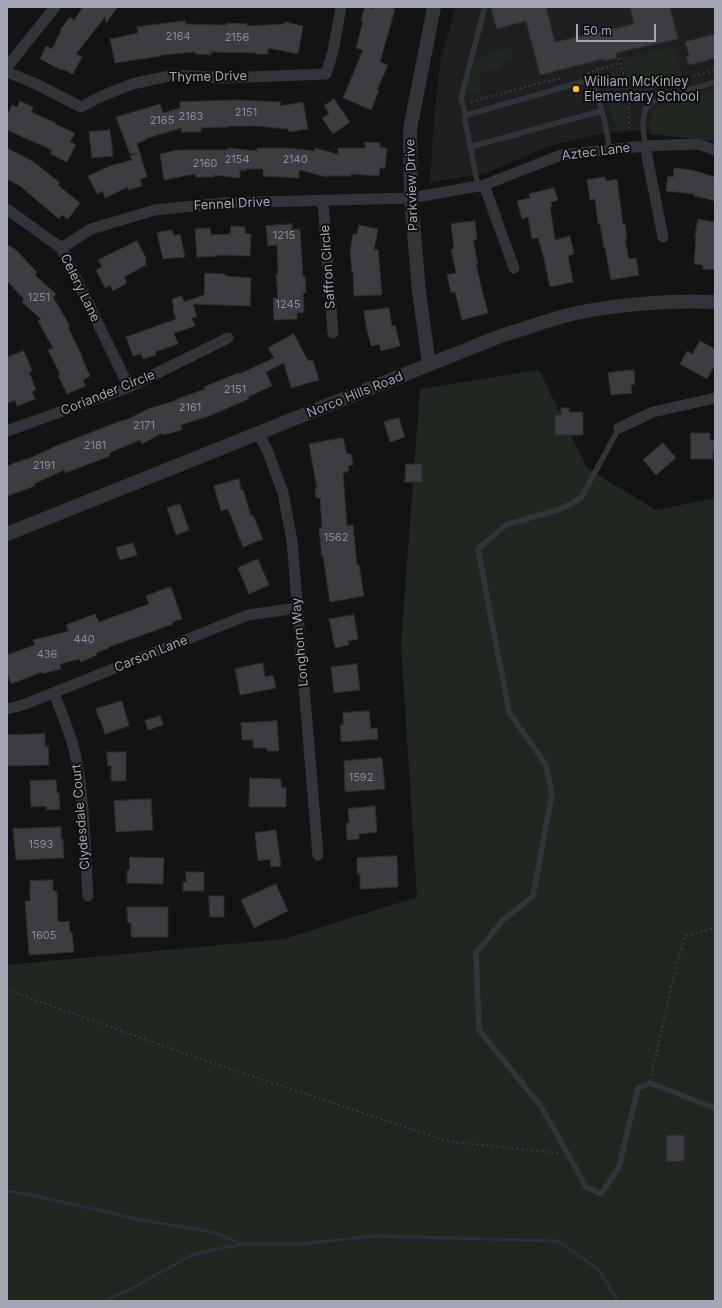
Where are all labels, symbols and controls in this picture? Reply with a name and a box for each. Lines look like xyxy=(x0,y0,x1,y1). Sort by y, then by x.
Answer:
scale bar xyxy=(578,16,658,42)
text: 50 m xyxy=(583,23,612,38)
house number: 2164 xyxy=(165,30,191,44)
house number: 2156 xyxy=(225,31,249,45)
street label: Thyme Drive xyxy=(169,69,247,85)
place label: William McKinley Elementary School xyxy=(584,74,699,105)
marker: William McKinley Elementary School xyxy=(571,84,581,94)
house number: 2151 xyxy=(235,106,257,120)
house number: 2163 xyxy=(179,110,203,124)
house number: 2165 xyxy=(150,114,174,128)
street label: Parkview Drive xyxy=(403,139,421,231)
street label: Aztec Lane xyxy=(561,140,631,164)
house number: 2154 xyxy=(225,153,249,167)
house number: 2140 xyxy=(282,153,308,167)
house number: 2160 xyxy=(193,157,217,171)
street label: Fennel Drive xyxy=(193,194,271,214)
street label: Saffron Circle xyxy=(317,225,339,309)
house number: 1215 xyxy=(273,229,295,243)
street label: Celery Lane xyxy=(57,251,103,325)
house number: 1251 xyxy=(28,291,50,305)
house number: 1245 xyxy=(276,298,300,312)
street label: Coriander Circle xyxy=(59,367,157,419)
street label: Norco Hills Road xyxy=(305,369,405,421)
house number: 2151 xyxy=(224,383,246,397)
house number: 2161 xyxy=(179,401,201,415)
house number: 2171 xyxy=(133,419,155,433)
house number: 2181 xyxy=(84,439,106,453)
house number: 2191 xyxy=(33,459,55,473)
house number: 1562 xyxy=(324,531,348,545)
street label: Longhorn Way xyxy=(288,597,312,687)
street label: Carson Lane xyxy=(112,632,190,676)
house number: 440 xyxy=(73,633,95,647)
house number: 436 xyxy=(37,648,57,662)
street label: Clydesdale Court xyxy=(69,763,93,871)
house number: 1592 xyxy=(349,771,373,785)
house number: 1593 xyxy=(29,838,53,852)
house number: 1605 xyxy=(32,929,56,943)

